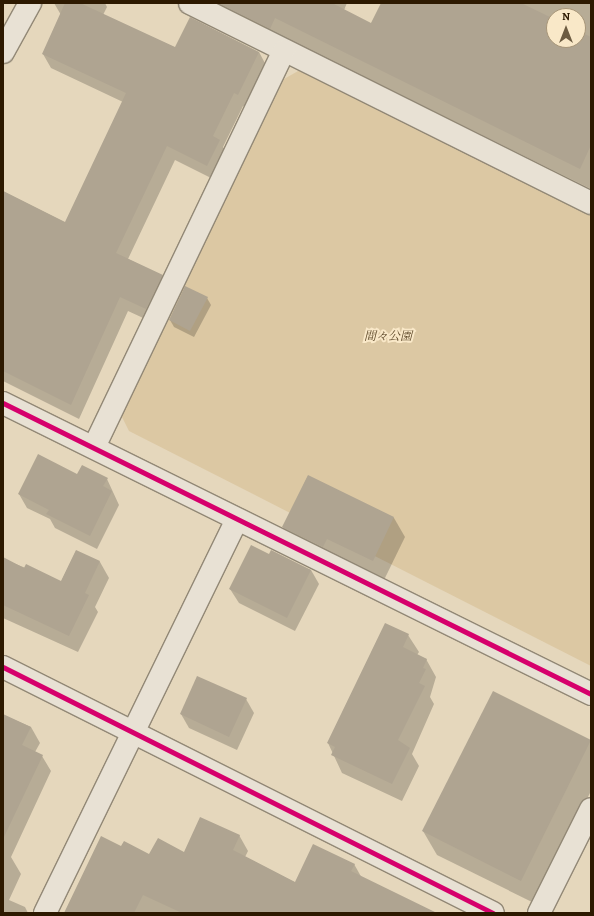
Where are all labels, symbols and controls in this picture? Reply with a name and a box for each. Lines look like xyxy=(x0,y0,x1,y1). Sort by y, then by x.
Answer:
north arrow xyxy=(546,8,586,48)
text: N xyxy=(562,9,570,24)
park label: 間々公園 xyxy=(364,330,412,344)

